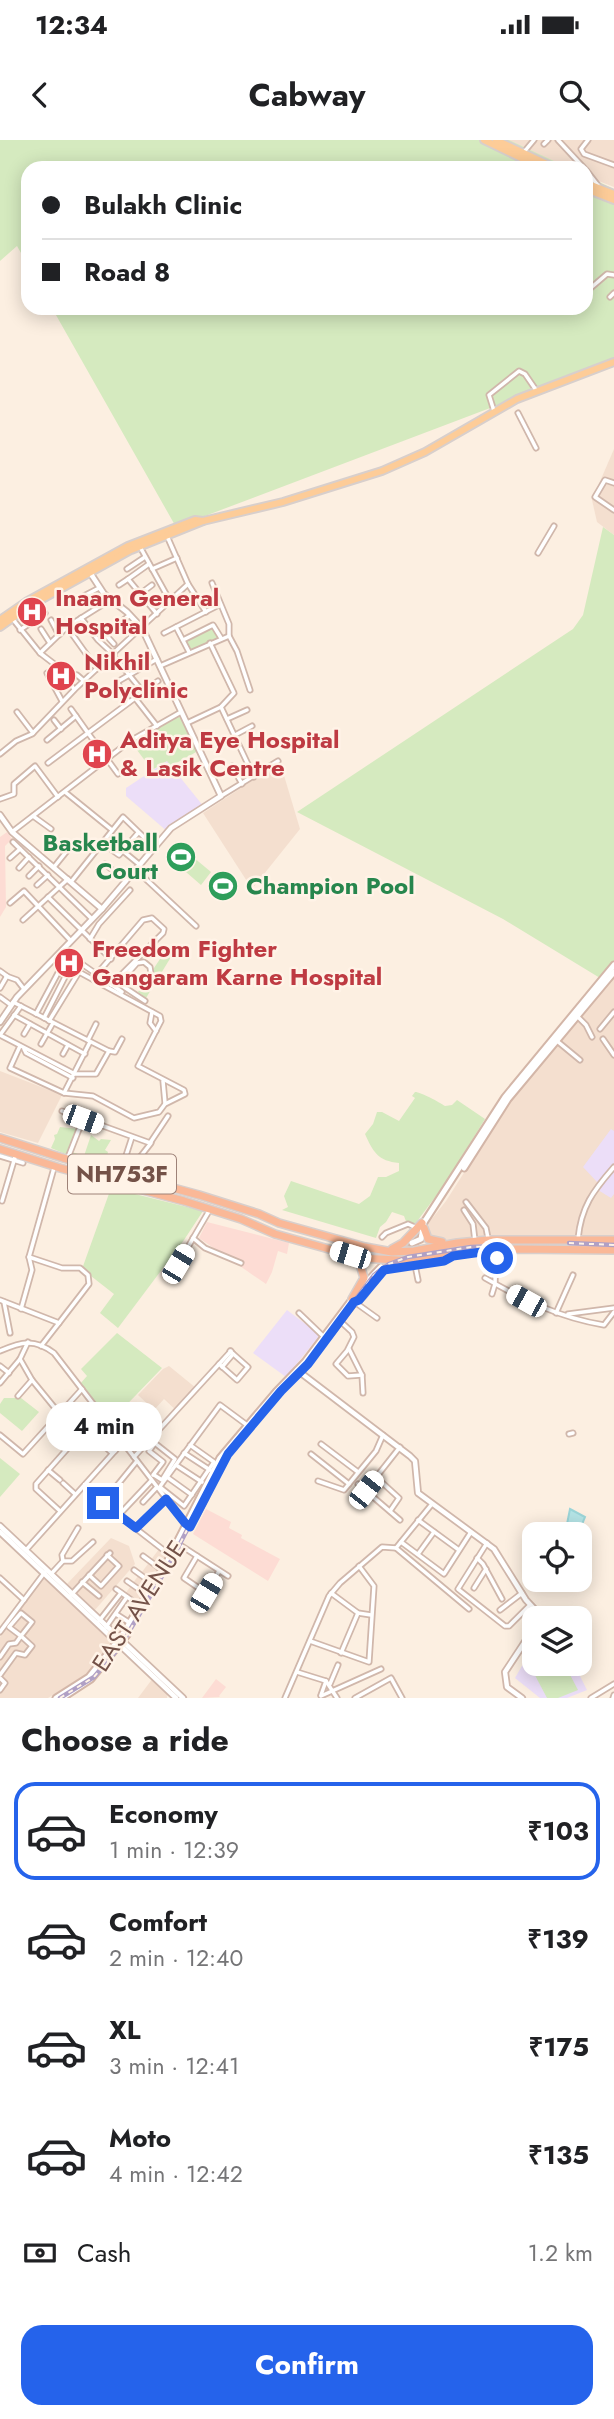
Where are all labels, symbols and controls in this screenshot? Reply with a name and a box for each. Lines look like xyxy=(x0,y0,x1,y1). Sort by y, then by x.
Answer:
text: 12:34 xyxy=(35,6,108,44)
text: Cabway xyxy=(248,72,366,118)
icon: back xyxy=(21,76,59,114)
icon: search xyxy=(555,76,593,114)
text: Bulakh Clinic xyxy=(84,186,242,224)
text: Road 8 xyxy=(84,253,170,291)
place label: Inaam General Hospital xyxy=(55,580,219,643)
hospital icon: Inaam General Hospital xyxy=(15,595,49,629)
place label: Nikhil Polyclinic xyxy=(84,644,188,707)
hospital icon: Nikhil Polyclinic xyxy=(44,659,78,693)
place label: Aditya Eye Hospital & Lasik Centre xyxy=(119,722,339,785)
hospital icon: Aditya Eye Hospital & Lasik Centre xyxy=(80,737,114,771)
place label: Basketball Court xyxy=(43,825,158,888)
sports icon: Basketball Court xyxy=(164,840,198,874)
place label: Champion Pool xyxy=(246,868,415,903)
sports icon: Champion Pool xyxy=(206,869,240,903)
place label: Freedom Fighter Gangaram Karne Hospital xyxy=(92,931,382,994)
hospital icon: Freedom Fighter Gangaram Karne Hospital xyxy=(52,946,86,980)
car xyxy=(60,1102,107,1136)
road number: NH753F xyxy=(68,1155,176,1194)
car xyxy=(327,1239,374,1271)
car xyxy=(159,1241,198,1287)
route start xyxy=(481,1242,513,1274)
car xyxy=(503,1282,550,1320)
callout: 4 min xyxy=(45,1402,161,1450)
text: 4 min xyxy=(73,1409,135,1443)
car xyxy=(345,1467,388,1513)
route end xyxy=(87,1487,119,1519)
map controls xyxy=(522,1522,592,1676)
button: locate xyxy=(522,1522,592,1592)
street label: EAST AVENUE xyxy=(83,1533,194,1678)
car xyxy=(187,1570,226,1616)
button: layers xyxy=(522,1606,592,1676)
text: Choose a ride xyxy=(21,1717,229,1763)
text: Economy xyxy=(109,1795,218,1833)
icon: car xyxy=(25,1800,88,1863)
text: ₹103 xyxy=(528,1812,589,1850)
text: 1 min · 12:39 xyxy=(109,1833,239,1867)
text: Comfort xyxy=(109,1903,207,1941)
icon: car xyxy=(25,1908,88,1971)
text: ₹139 xyxy=(527,1920,589,1958)
text: 2 min · 12:40 xyxy=(109,1941,243,1975)
text: XL xyxy=(109,2011,141,2049)
icon: car xyxy=(25,2016,88,2079)
text: ₹175 xyxy=(528,2028,589,2066)
text: 3 min · 12:41 xyxy=(109,2049,239,2083)
text: Moto xyxy=(109,2119,171,2157)
icon: car xyxy=(25,2124,88,2187)
text: ₹135 xyxy=(528,2136,589,2174)
text: 4 min · 12:42 xyxy=(109,2157,243,2191)
icon: cash xyxy=(21,2234,59,2272)
text: Cash xyxy=(77,2234,131,2272)
text: 1.2 km xyxy=(528,2236,593,2270)
button: Confirm xyxy=(21,2325,593,2405)

